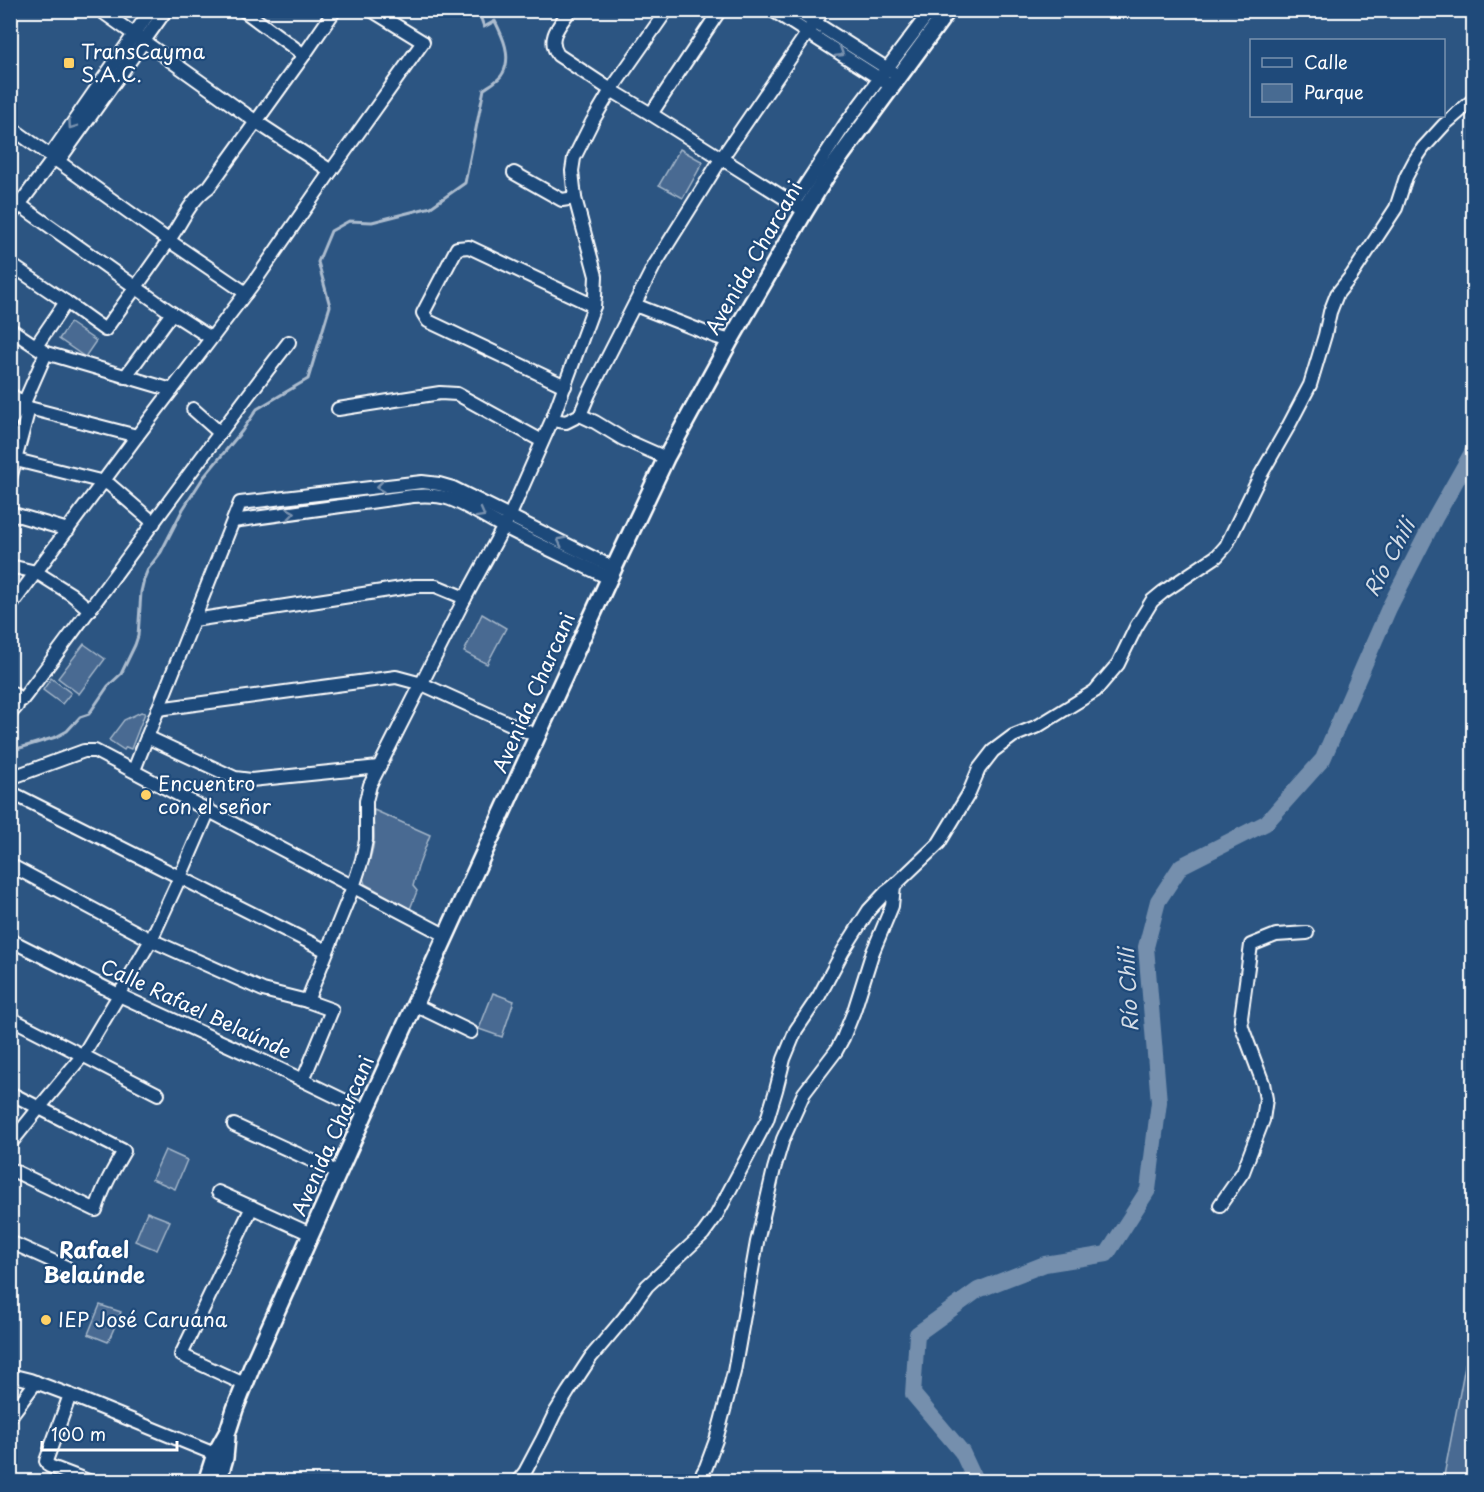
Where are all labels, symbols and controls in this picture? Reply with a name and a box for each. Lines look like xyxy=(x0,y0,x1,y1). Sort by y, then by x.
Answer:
place label: TransCayma S.A.C. xyxy=(81,36,205,89)
legend xyxy=(1250,39,1445,117)
one-way arrow xyxy=(833,46,844,57)
text: Calle xyxy=(1304,48,1348,75)
marker: TransCayma S.A.C. xyxy=(62,56,76,70)
text: Parque xyxy=(1304,78,1364,105)
one-way arrow xyxy=(68,118,79,129)
street label: Avenida Charcani xyxy=(697,175,809,340)
one-way arrow xyxy=(375,480,384,493)
one-way arrow xyxy=(475,507,485,519)
one-way arrow xyxy=(287,508,296,520)
water label: Río Chili xyxy=(1354,510,1423,602)
one-way arrow xyxy=(557,537,568,549)
street label: Avenida Charcani xyxy=(484,608,582,777)
place label: Encuentro con el señor xyxy=(158,768,272,821)
marker: Encuentro con el señor xyxy=(139,788,153,802)
water label: Río Chili xyxy=(1109,944,1145,1033)
street label: Calle Rafael Belaúnde xyxy=(96,951,297,1066)
street label: Avenida Charcani xyxy=(283,1051,381,1220)
district label: Rafael Belaúnde xyxy=(43,1232,145,1290)
place label: IEP José Caruana xyxy=(58,1304,228,1334)
marker: IEP José Caruana xyxy=(39,1313,53,1327)
scale bar xyxy=(42,1414,177,1452)
text: 100 m xyxy=(51,1420,106,1447)

